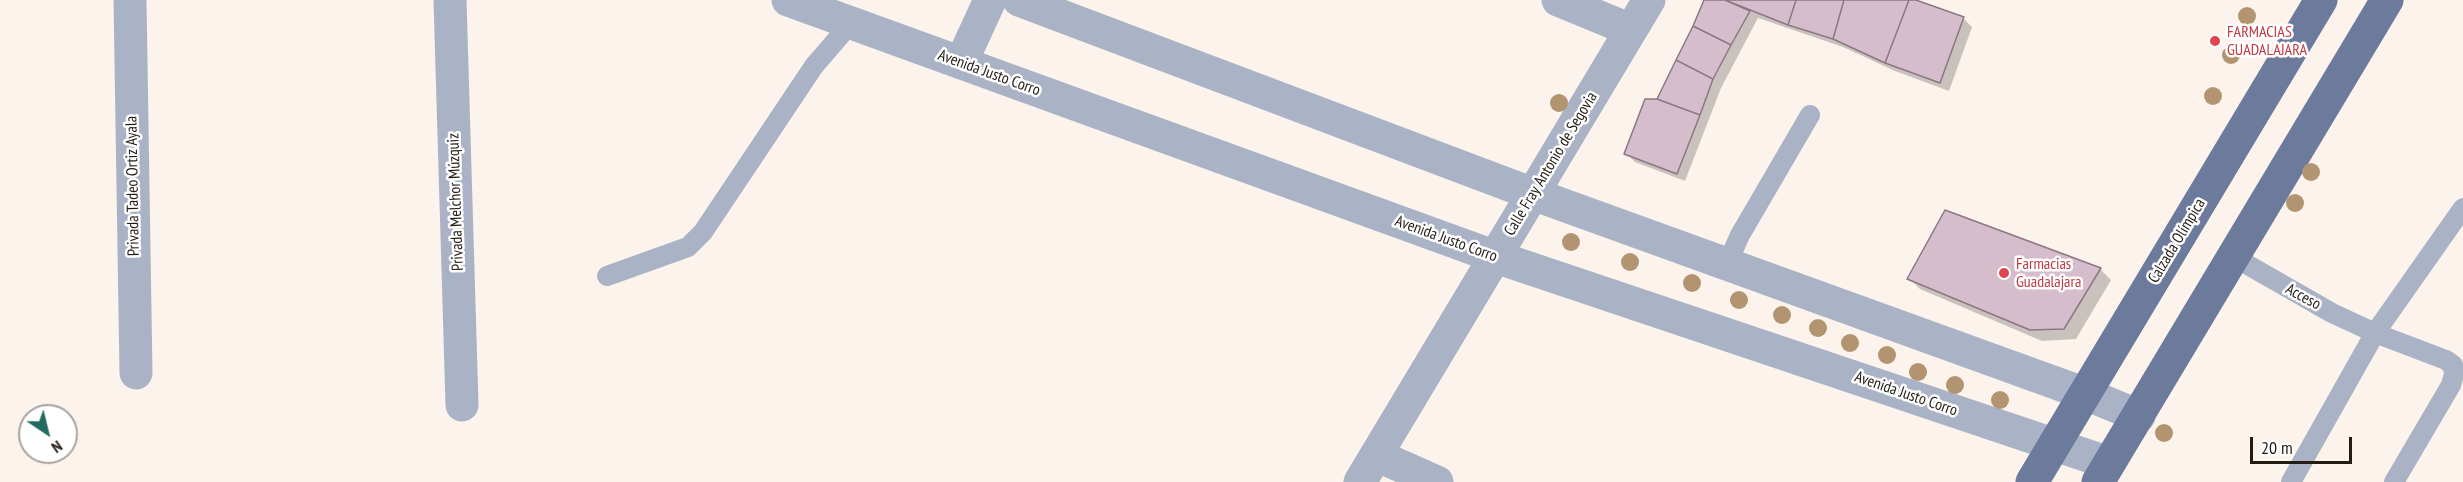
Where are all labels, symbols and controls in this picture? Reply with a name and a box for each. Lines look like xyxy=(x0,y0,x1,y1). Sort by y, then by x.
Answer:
place label: FARMACIAS GUADALAJARA xyxy=(2227,22,2307,60)
marker: FARMACIAS GUADALAJARA xyxy=(2208,34,2222,48)
street label: Avenida Justo Corro xyxy=(935,46,1043,100)
street label: Calle Fray Antonio de Segovia xyxy=(1500,89,1602,239)
street label: Privada Tadeo Ortiz Ayala xyxy=(122,116,144,256)
street label: Privada Melchor Múzquiz xyxy=(444,133,468,271)
street label: Calzada Olímpica xyxy=(2144,195,2210,287)
street label: Avenida Justo Corro xyxy=(1392,212,1500,266)
place label: Farmacias Guadalajara xyxy=(2016,254,2081,292)
marker: Farmacias Guadalajara xyxy=(1997,266,2011,280)
street label: Acceso xyxy=(2282,280,2324,314)
street label: Avenida Justo Corro xyxy=(1852,367,1960,421)
north arrow xyxy=(18,404,78,464)
scale bar xyxy=(2253,425,2355,463)
text: N xyxy=(48,436,66,458)
text: 20 m xyxy=(2261,436,2293,459)

